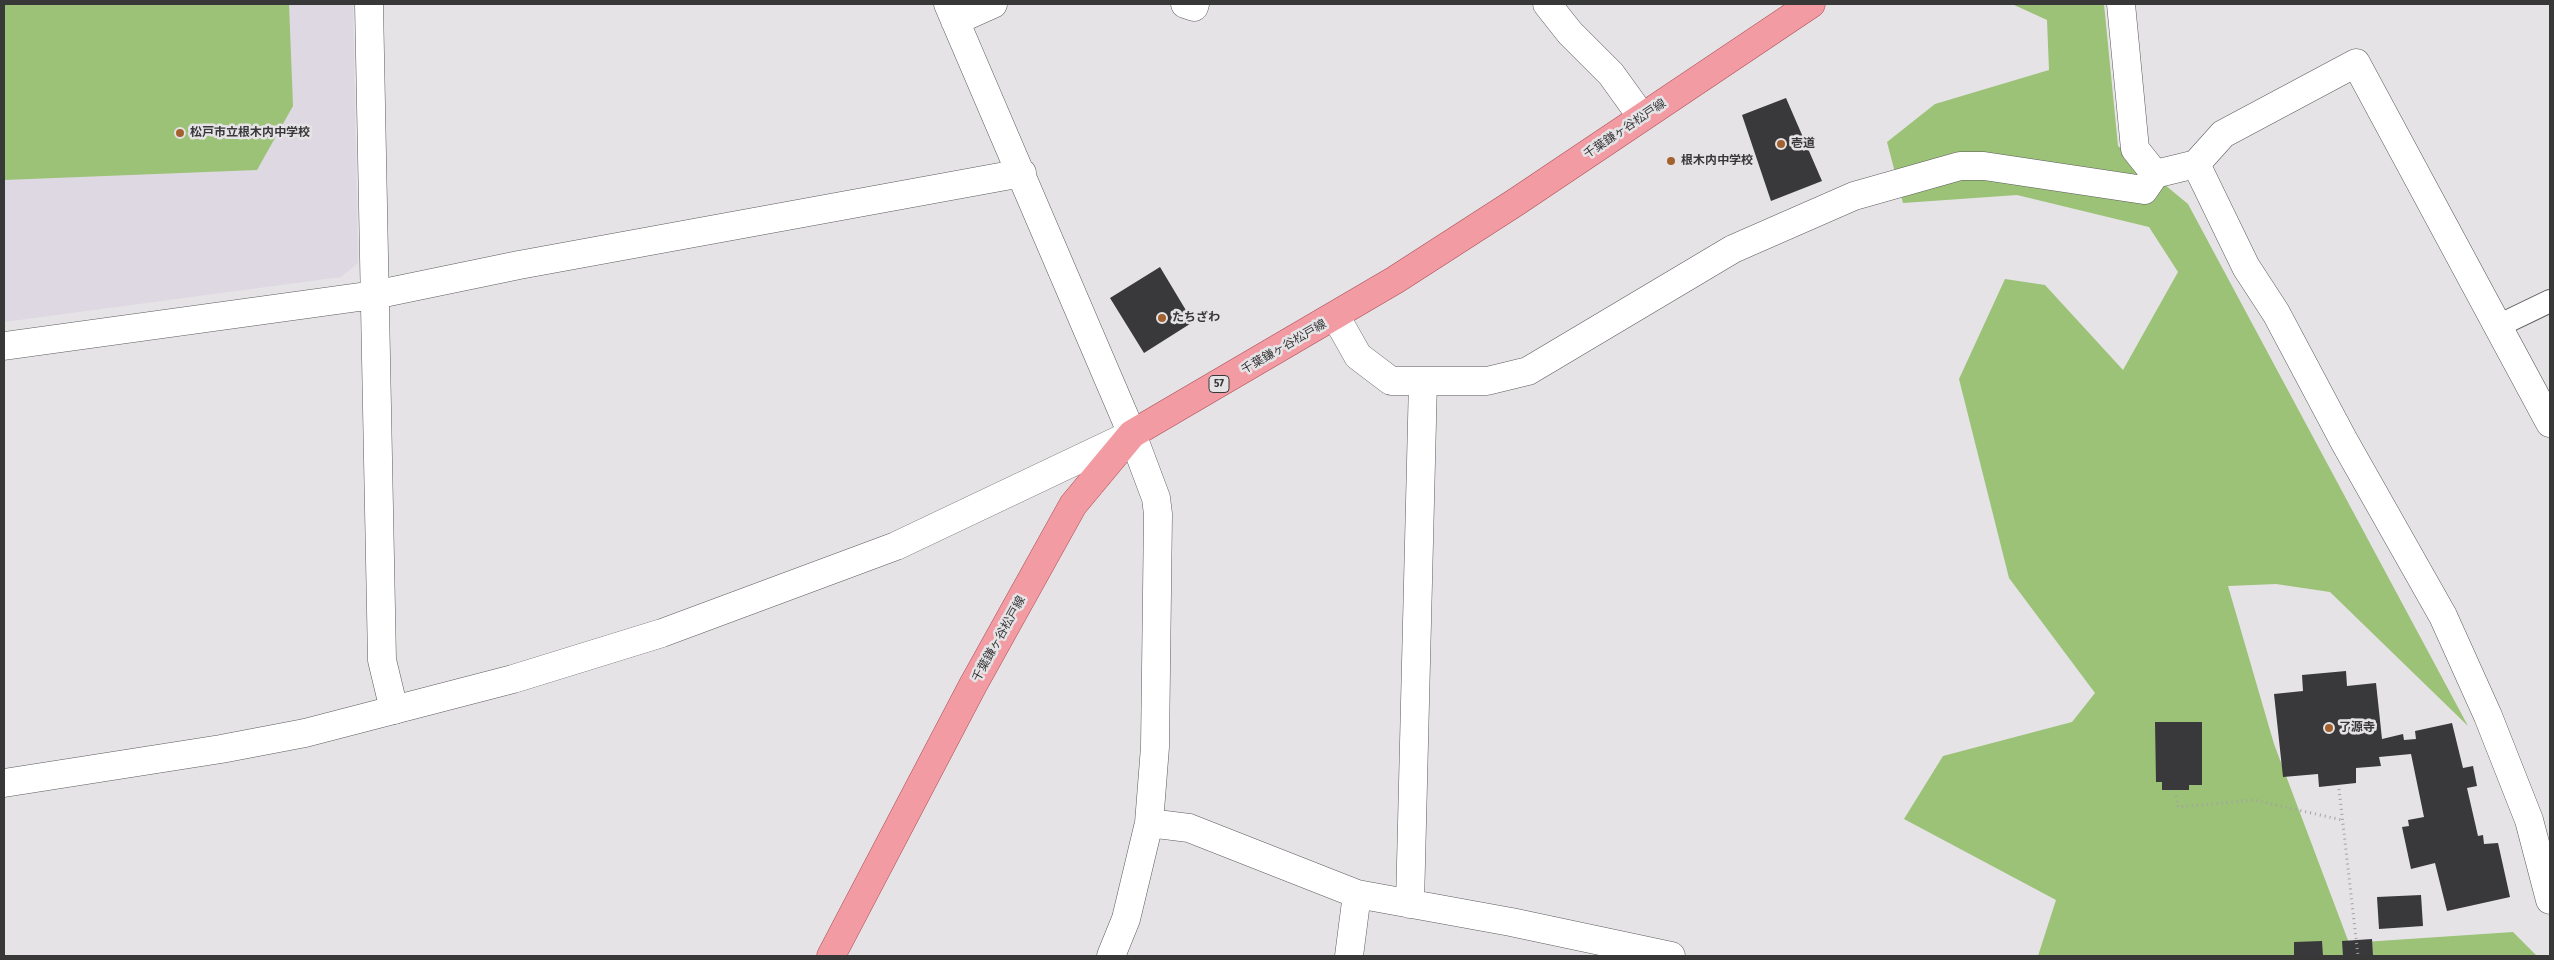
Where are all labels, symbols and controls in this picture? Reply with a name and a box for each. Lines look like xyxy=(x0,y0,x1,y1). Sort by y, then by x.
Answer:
street label: 千葉鎌ヶ谷松戸線 xyxy=(1581,96,1669,162)
place label: 松戸市立根木内中学校 xyxy=(190,126,310,140)
marker: 松戸市立根木内中学校 xyxy=(174,127,186,139)
place label: 壱道 xyxy=(1791,137,1815,151)
marker: 壱道 xyxy=(1775,138,1787,150)
place label: 根木内中学校 xyxy=(1681,154,1753,168)
marker: 根木内中学校 xyxy=(1665,155,1677,167)
place label: たちざわ xyxy=(1172,311,1220,325)
marker: たちざわ xyxy=(1156,312,1168,324)
street label: 千葉鎌ヶ谷松戸線 xyxy=(1239,317,1329,377)
road number: 57 xyxy=(1209,376,1229,392)
street label: 千葉鎌ヶ谷松戸線 xyxy=(969,594,1029,684)
place label: 了源寺 xyxy=(2339,721,2375,735)
marker: 了源寺 xyxy=(2323,722,2335,734)

